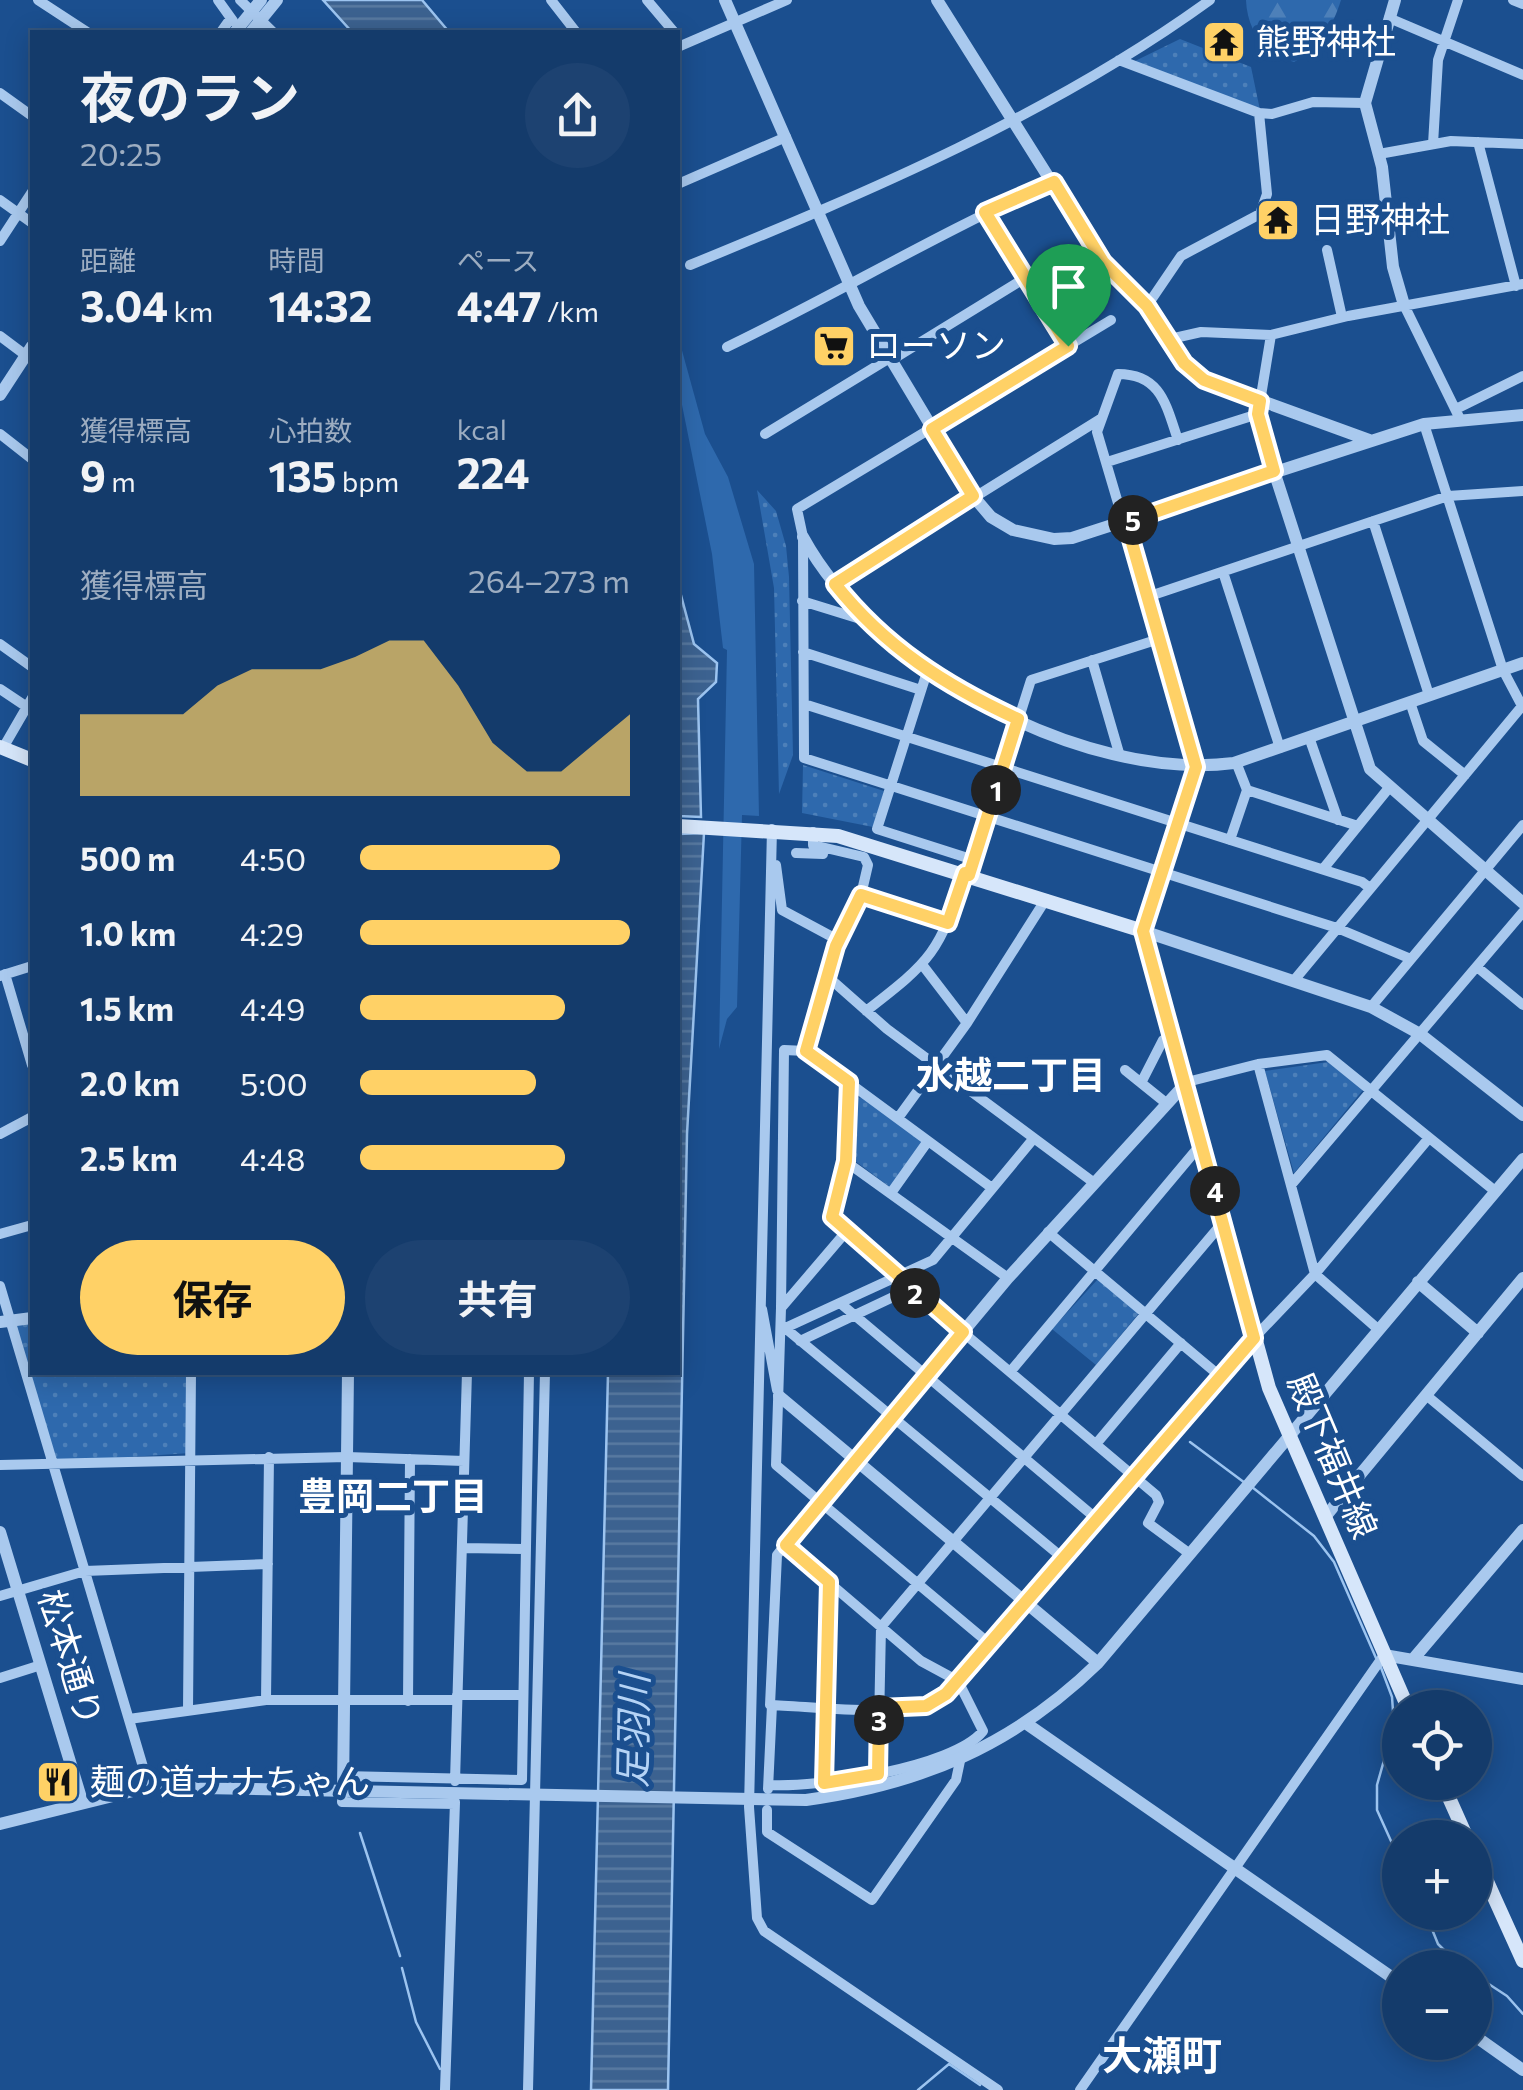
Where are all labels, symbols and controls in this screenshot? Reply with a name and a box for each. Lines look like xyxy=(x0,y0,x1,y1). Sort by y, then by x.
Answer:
place label: 熊野神社 xyxy=(1256,18,1396,61)
temple icon: 熊野神社 xyxy=(1201,19,1247,65)
text: 夜のラン xyxy=(80,62,300,129)
button: share xyxy=(525,63,630,168)
text: 20:25 xyxy=(80,133,162,173)
place label: 日野神社 xyxy=(1310,196,1450,239)
temple icon: 日野神社 xyxy=(1255,197,1301,243)
text: 距離 xyxy=(80,243,136,277)
text: 時間 xyxy=(268,243,324,277)
text: ペース xyxy=(457,243,539,277)
pin xyxy=(1026,244,1111,347)
icon: arrive xyxy=(1041,259,1096,314)
text: 3.04 xyxy=(80,279,168,331)
text: 14:32 xyxy=(268,279,372,331)
text: 4:47 xyxy=(457,279,542,331)
text: km xyxy=(168,294,213,328)
text: /km xyxy=(542,294,599,328)
place label: ローソン xyxy=(866,322,1006,365)
supermarket icon: ローソン xyxy=(811,323,857,369)
text: kcal xyxy=(457,412,507,446)
text: 獲得標高 xyxy=(80,413,192,447)
text: 心拍数 xyxy=(268,413,352,447)
text: 224 xyxy=(457,446,530,498)
text: 9 xyxy=(80,449,106,501)
text: 135 xyxy=(268,449,336,501)
text: m xyxy=(106,464,136,498)
text: bpm xyxy=(336,464,399,498)
pin: 5 xyxy=(1108,495,1158,545)
text: 5 xyxy=(1125,503,1141,537)
text: 264–273 m xyxy=(468,560,630,600)
text: 獲得標高 xyxy=(80,564,208,604)
pin: 1 xyxy=(971,765,1021,815)
text: 1 xyxy=(990,773,1002,807)
text: 500 m xyxy=(80,838,175,878)
text: 4:50 xyxy=(240,838,306,878)
text: 1.0 km xyxy=(80,913,176,953)
text: 4:29 xyxy=(240,913,304,953)
text: 1.5 km xyxy=(80,988,174,1028)
text: 4:49 xyxy=(240,988,305,1028)
district label: 水越二丁目 xyxy=(916,1050,1106,1097)
text: 2.0 km xyxy=(80,1063,180,1103)
text: 5:00 xyxy=(240,1063,308,1103)
text: 2.5 km xyxy=(80,1138,178,1178)
text: 4:48 xyxy=(240,1138,305,1178)
pin: 4 xyxy=(1190,1166,1240,1216)
text: 4 xyxy=(1206,1174,1224,1208)
button: 保存 xyxy=(80,1240,345,1355)
button: 共有 xyxy=(365,1240,630,1355)
pin: 2 xyxy=(890,1268,940,1318)
text: 2 xyxy=(907,1276,923,1310)
street label: 殿下福井線 xyxy=(1280,1366,1388,1544)
district label: 豊岡二丁目 xyxy=(298,1471,488,1518)
street label: 松本通り xyxy=(31,1584,113,1731)
water label: 足羽川 xyxy=(607,1670,656,1788)
map controls xyxy=(1382,1690,1492,2060)
button: locate xyxy=(1382,1690,1492,1800)
pin: 3 xyxy=(854,1695,904,1745)
text: 3 xyxy=(871,1703,887,1737)
place label: 麺の道ナナちゃん xyxy=(90,1758,370,1801)
restaurant icon: 麺の道ナナちゃん xyxy=(35,1759,81,1805)
button: + xyxy=(1382,1820,1492,1930)
button: − xyxy=(1382,1950,1492,2060)
district label: 大瀬町 xyxy=(1102,2029,1222,2078)

